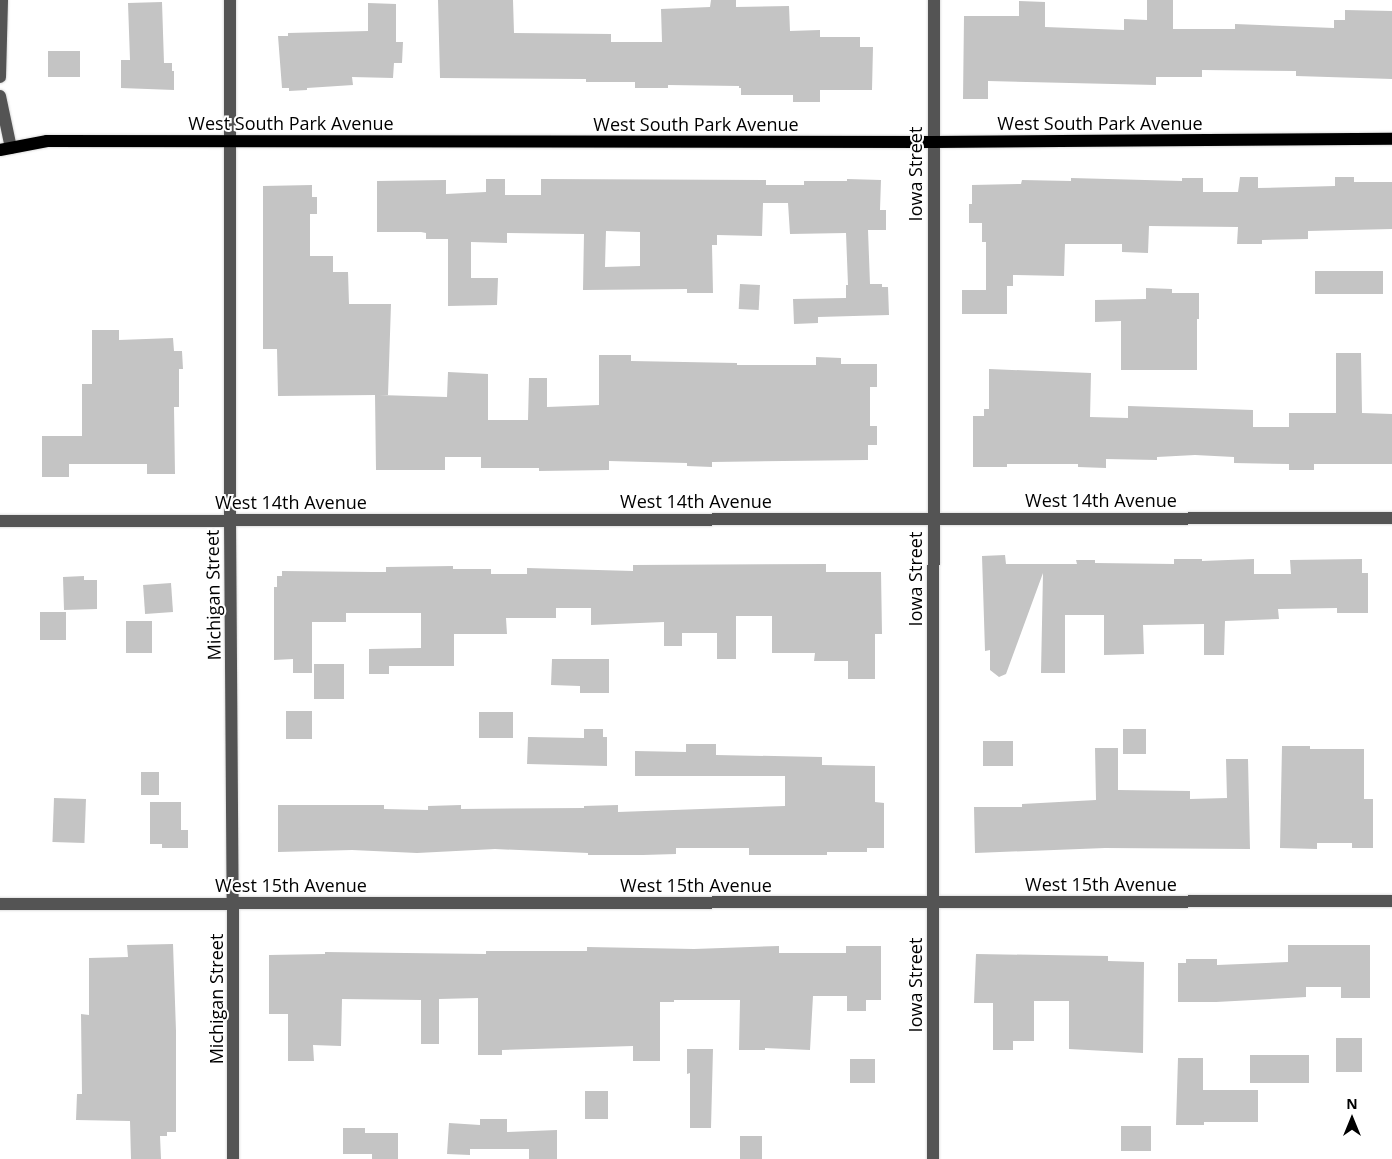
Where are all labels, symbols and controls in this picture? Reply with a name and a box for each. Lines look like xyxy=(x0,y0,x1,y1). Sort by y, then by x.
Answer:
street label: West South Park Avenue xyxy=(188,112,394,134)
street label: West South Park Avenue xyxy=(997,112,1203,134)
street label: West South Park Avenue xyxy=(593,113,799,135)
street label: Iowa Street xyxy=(904,127,926,221)
street label: West 14th Avenue xyxy=(1025,489,1177,511)
street label: West 14th Avenue xyxy=(620,490,772,512)
street label: West 14th Avenue xyxy=(215,491,367,513)
street label: Michigan Street xyxy=(201,529,225,661)
street label: Iowa Street xyxy=(904,532,926,626)
street label: West 15th Avenue xyxy=(1025,873,1177,895)
street label: West 15th Avenue xyxy=(215,874,367,896)
street label: West 15th Avenue xyxy=(620,874,772,896)
street label: Michigan Street xyxy=(205,934,227,1064)
street label: Iowa Street xyxy=(904,938,926,1032)
north arrow xyxy=(1327,1094,1377,1144)
text: N xyxy=(1346,1094,1358,1113)

